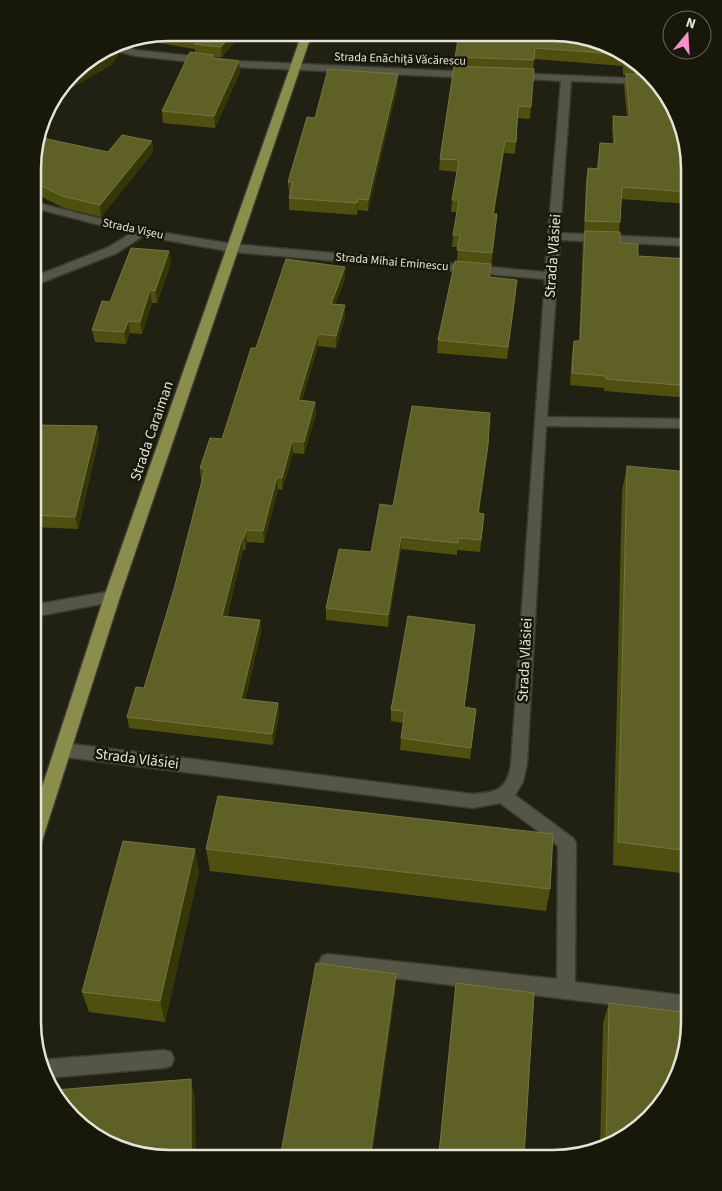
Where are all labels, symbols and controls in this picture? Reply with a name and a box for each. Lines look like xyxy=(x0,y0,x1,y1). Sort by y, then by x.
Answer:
north arrow xyxy=(662,10,712,60)
text: N xyxy=(683,13,698,35)
street label: Strada Enăchiță Văcărescu xyxy=(334,48,466,70)
street label: Strada Vlăsiei xyxy=(540,213,566,299)
street label: Strada Vișeu xyxy=(101,214,165,244)
street label: Strada Mihai Eminescu xyxy=(335,249,449,275)
street label: Strada Caraiman xyxy=(125,378,179,484)
street label: Strada Vlăsiei xyxy=(512,617,538,703)
street label: Strada Vlăsiei xyxy=(94,743,180,775)

